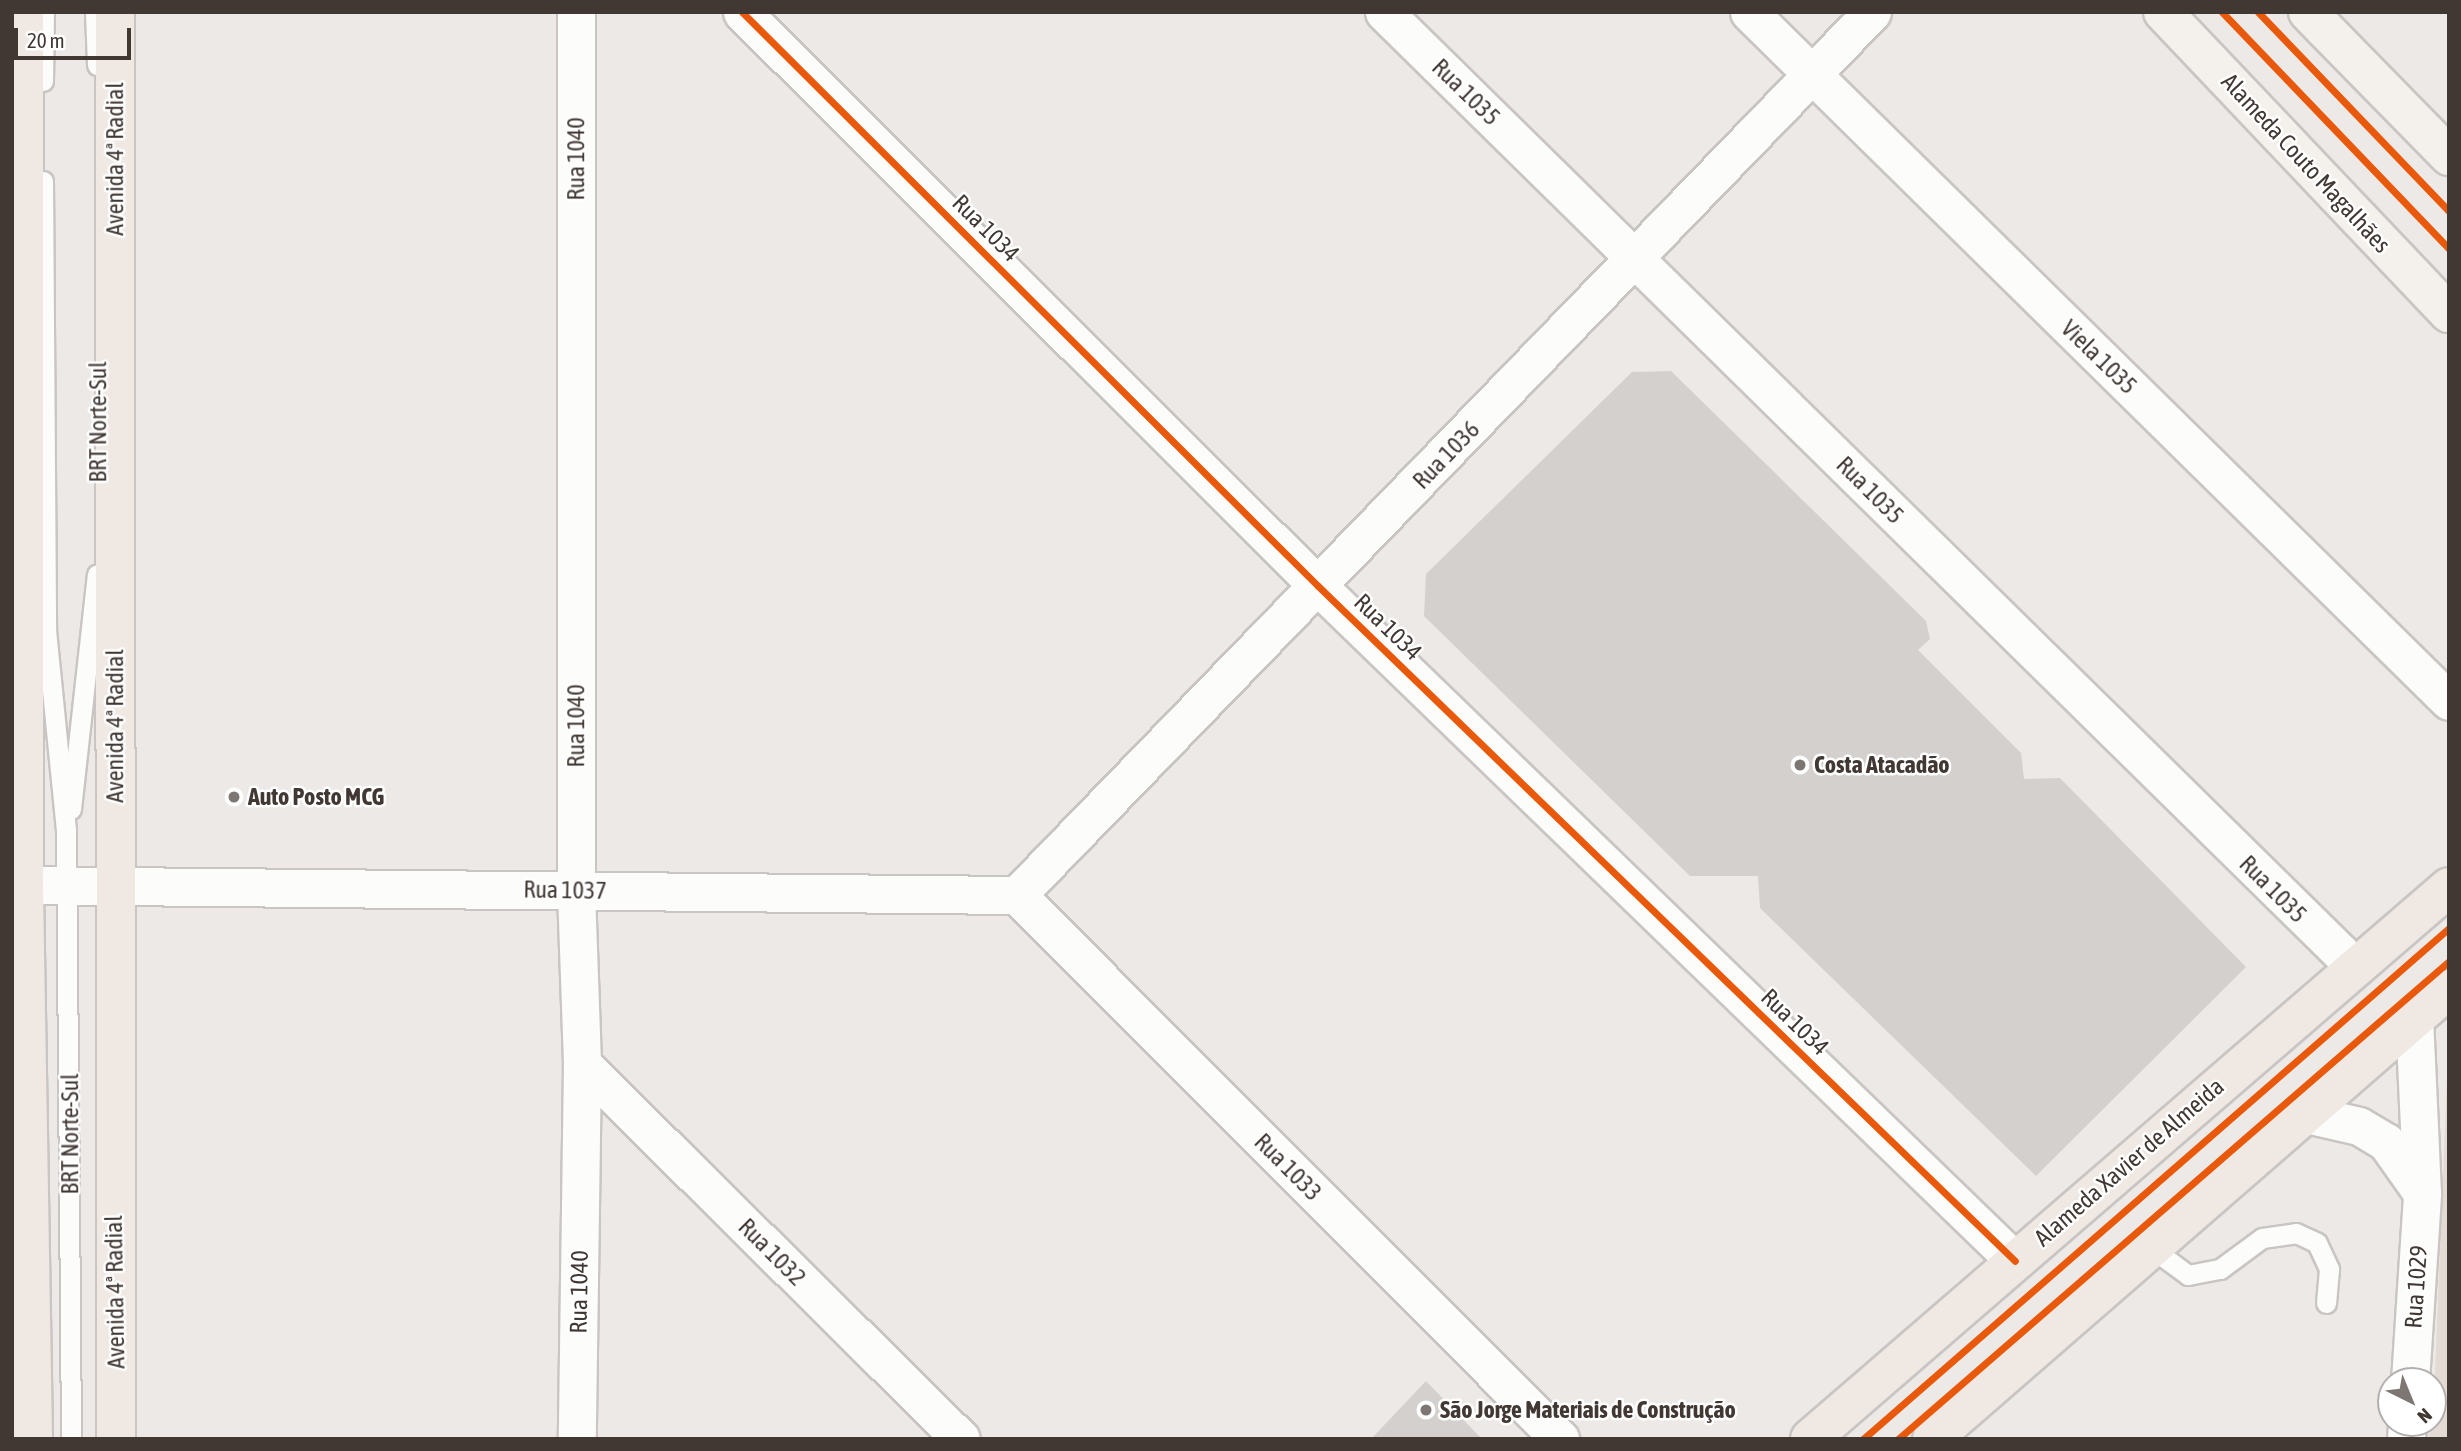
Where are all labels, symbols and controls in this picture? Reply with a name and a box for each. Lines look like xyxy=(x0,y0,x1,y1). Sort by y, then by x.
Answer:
scale bar xyxy=(18,14,135,58)
text: 20 m xyxy=(27,28,65,52)
street label: Rua 1035 xyxy=(1426,53,1506,131)
street label: Alameda Couto Magalhães xyxy=(2215,67,2397,259)
street label: Avenida 4ª Radial xyxy=(101,82,129,236)
street label: Rua 1040 xyxy=(562,117,590,201)
street label: Rua 1034 xyxy=(946,188,1026,268)
street label: Viela 1035 xyxy=(2055,314,2143,400)
street label: BRT Norte-Sul xyxy=(84,361,112,483)
street label: Rua 1036 xyxy=(1407,415,1485,495)
street label: Rua 1035 xyxy=(1830,450,1910,530)
street label: Rua 1034 xyxy=(1348,588,1428,666)
street label: Avenida 4ª Radial xyxy=(101,649,129,803)
street label: Rua 1040 xyxy=(562,684,590,768)
place label: Costa Atacadão xyxy=(1814,751,1950,779)
marker: Costa Atacadão xyxy=(1792,757,1808,773)
place label: Auto Posto MCG xyxy=(248,783,384,811)
marker: Auto Posto MCG xyxy=(226,789,242,805)
street label: Rua 1035 xyxy=(2233,849,2313,929)
street label: Rua 1037 xyxy=(523,875,607,905)
street label: Rua 1034 xyxy=(1755,983,1835,1061)
street label: Alameda Xavier de Almeida xyxy=(2028,1072,2230,1252)
street label: BRT Norte-Sul xyxy=(56,1073,84,1195)
street label: Rua 1033 xyxy=(1248,1127,1328,1207)
street label: Rua 1032 xyxy=(732,1212,812,1292)
street label: Avenida 4ª Radial xyxy=(99,1215,131,1369)
street label: Rua 1029 xyxy=(2399,1245,2433,1329)
street label: Rua 1040 xyxy=(564,1250,594,1334)
north arrow xyxy=(2377,1367,2447,1437)
place label: São Jorge Materiais de Construção xyxy=(1440,1396,1736,1424)
marker: São Jorge Materiais de Construção xyxy=(1418,1402,1434,1418)
text: N xyxy=(2413,1404,2437,1428)

